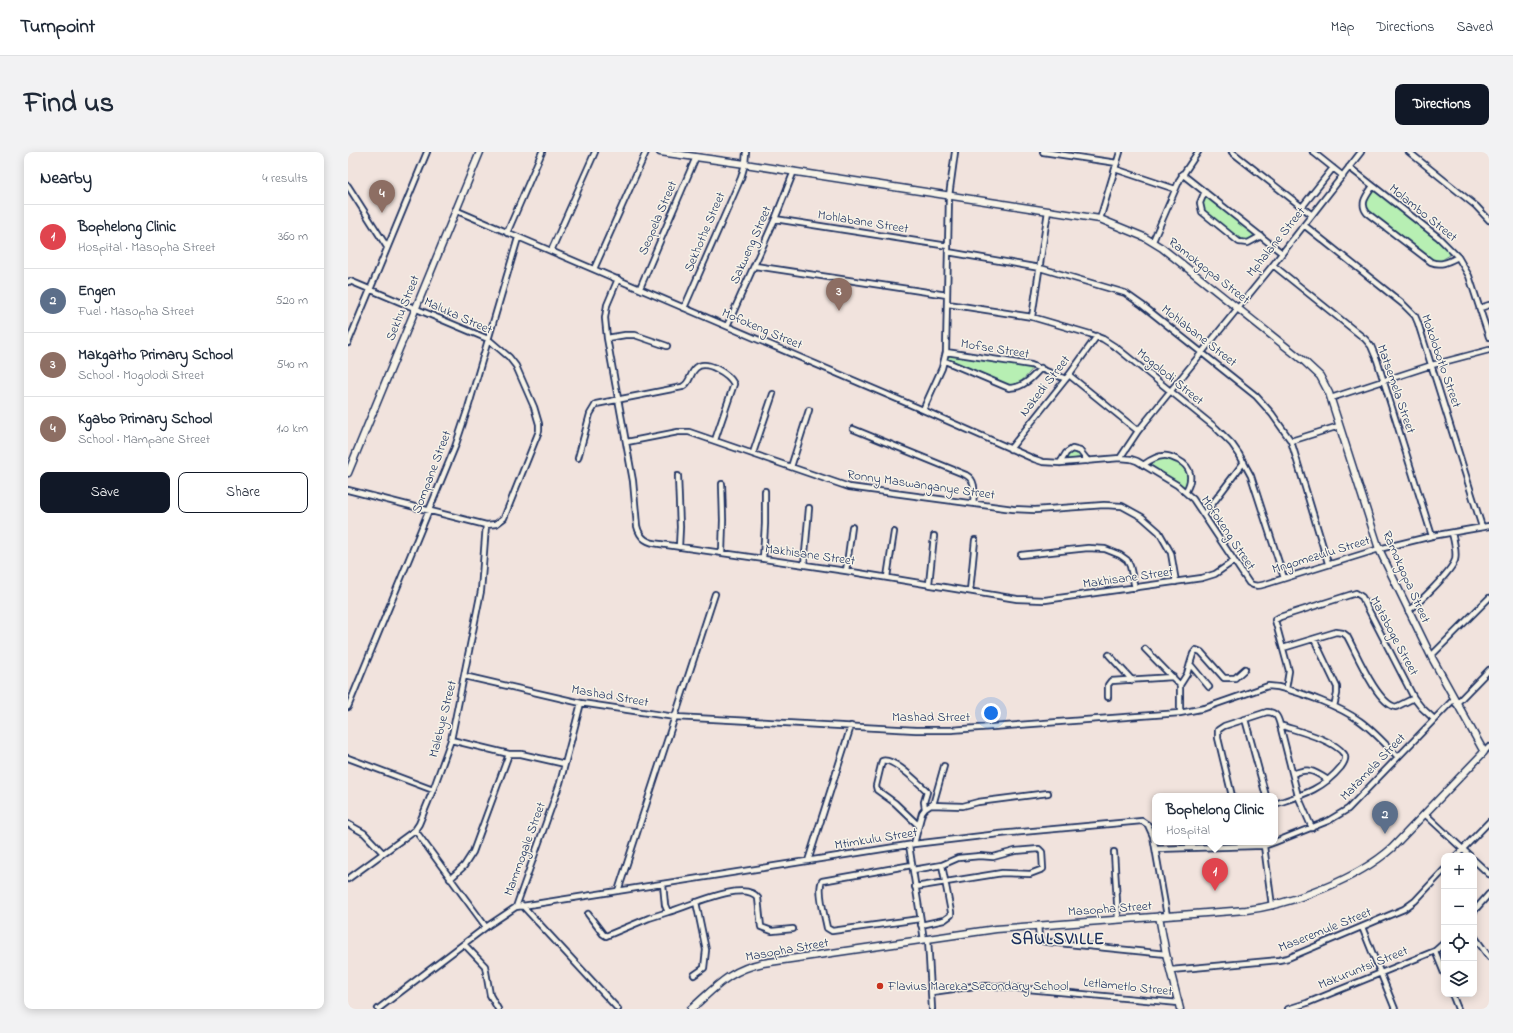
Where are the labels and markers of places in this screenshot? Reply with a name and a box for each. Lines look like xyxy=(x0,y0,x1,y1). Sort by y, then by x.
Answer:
pin: 4 xyxy=(369,180,395,213)
pin: 3 xyxy=(826,278,852,311)
pin: 2 xyxy=(1372,801,1398,834)
pin: 1 xyxy=(1202,858,1228,891)
place label: Flavius Mareka Secondary School xyxy=(887,977,1069,997)
marker: Flavius Mareka Secondary School xyxy=(875,981,885,991)

